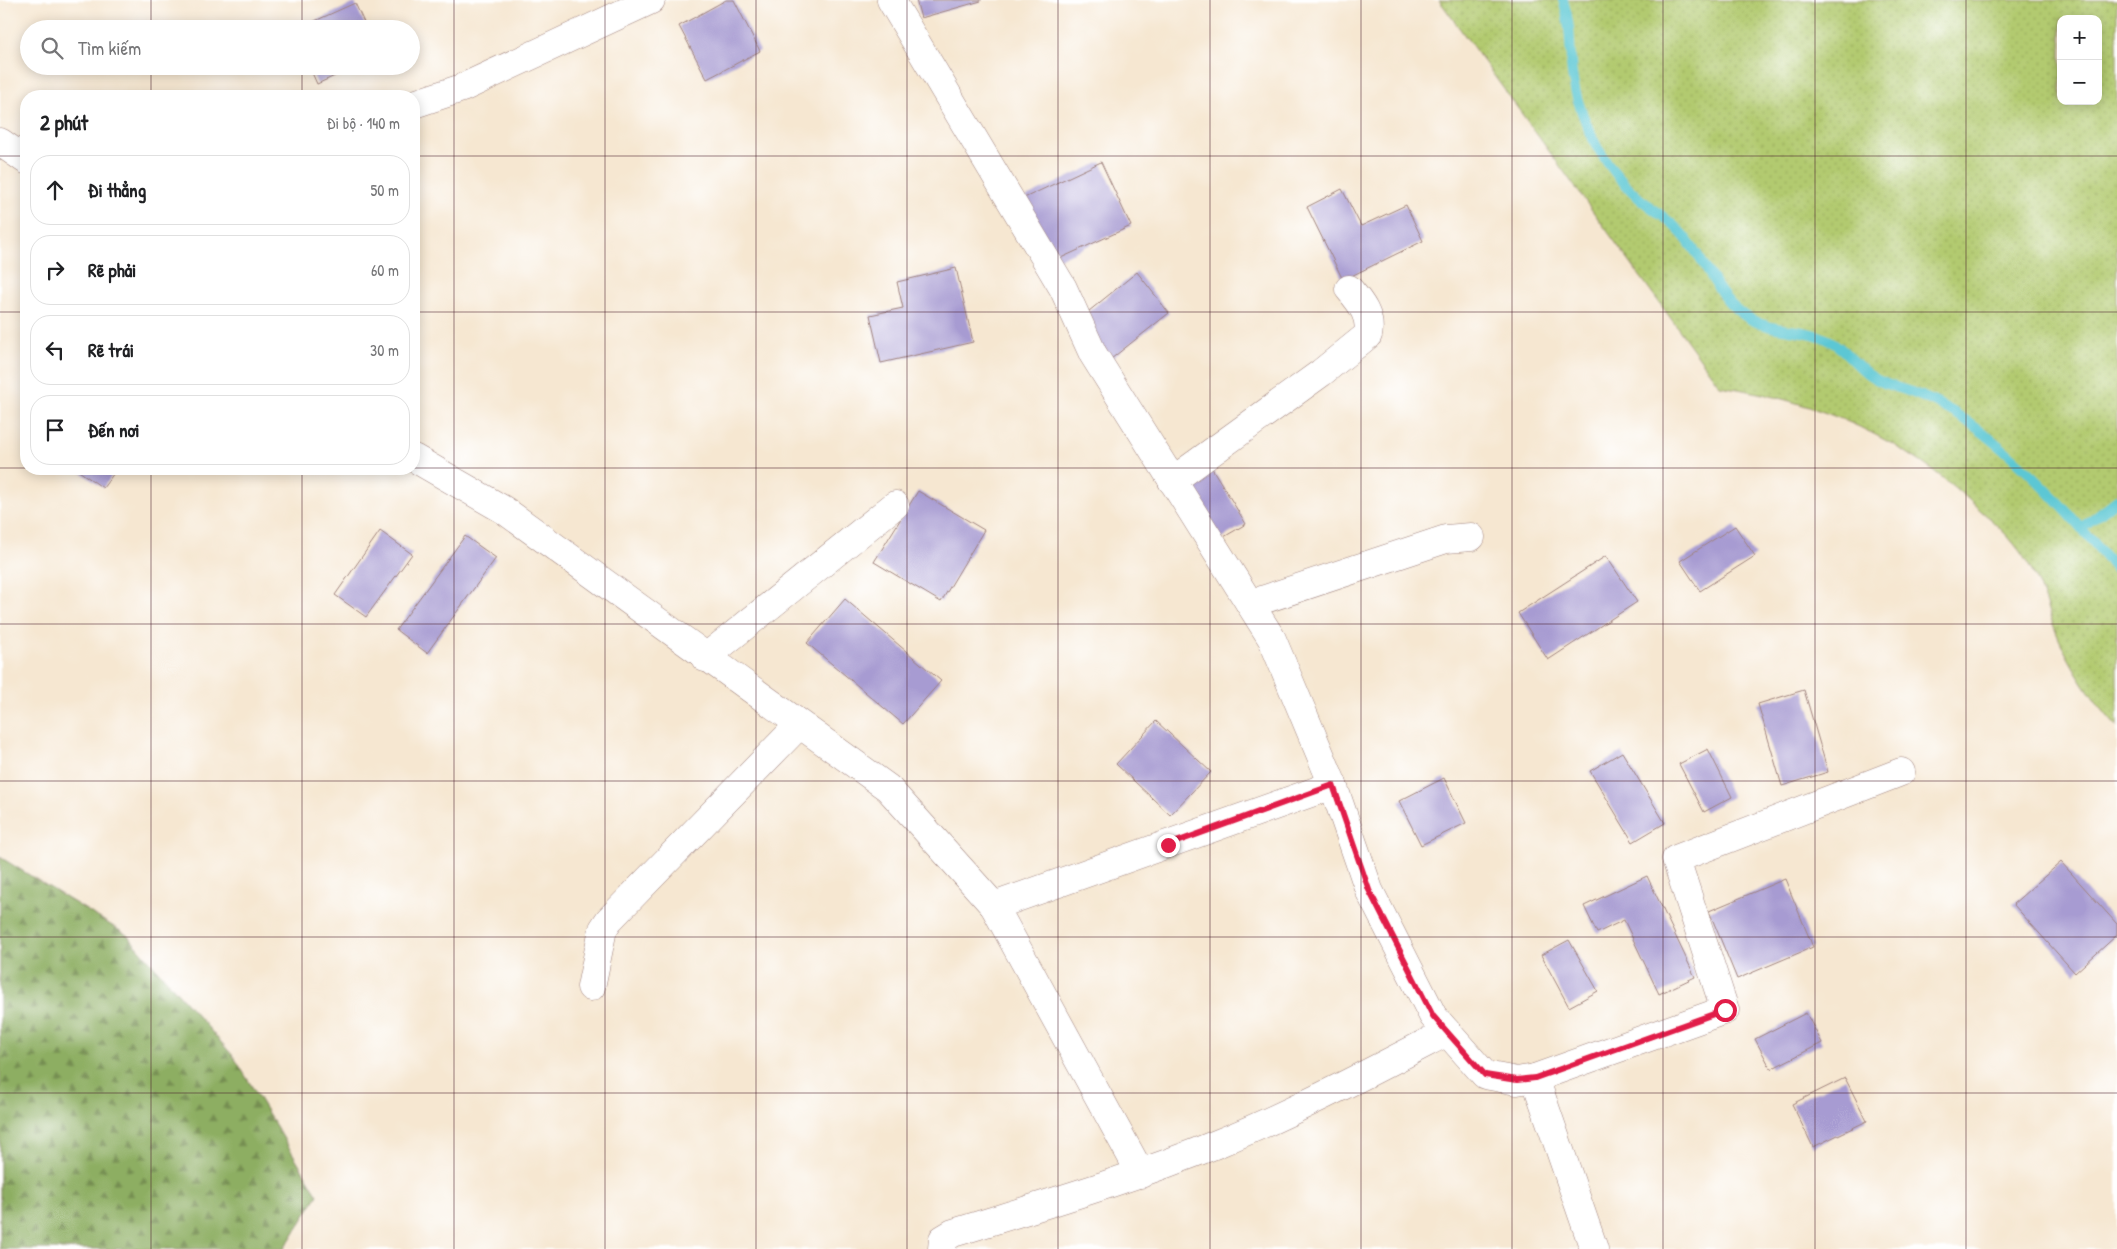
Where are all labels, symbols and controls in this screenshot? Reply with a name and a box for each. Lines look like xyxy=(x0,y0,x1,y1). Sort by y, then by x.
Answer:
map controls xyxy=(2057,15,2102,105)
button: + xyxy=(2057,15,2102,60)
search box xyxy=(20,20,420,75)
icon: search xyxy=(38,34,66,62)
text: Tìm kiếm xyxy=(78,35,141,61)
button: − xyxy=(2057,60,2102,105)
text: 2 phút xyxy=(40,108,88,137)
text: Đi bộ · 140 m xyxy=(327,112,400,134)
icon: ahead xyxy=(41,176,69,204)
text: Đi thẳng xyxy=(88,177,146,203)
text: 50 m xyxy=(371,179,399,201)
icon: right xyxy=(41,256,69,284)
text: Rẽ phải xyxy=(88,257,136,283)
text: 60 m xyxy=(371,259,399,281)
icon: left xyxy=(41,336,69,364)
text: Rẽ trái xyxy=(88,337,134,363)
text: 30 m xyxy=(370,339,399,361)
icon: arrive xyxy=(41,416,69,444)
text: Đến nơi xyxy=(88,417,139,443)
route end xyxy=(1157,834,1180,857)
route start xyxy=(1714,999,1737,1022)

